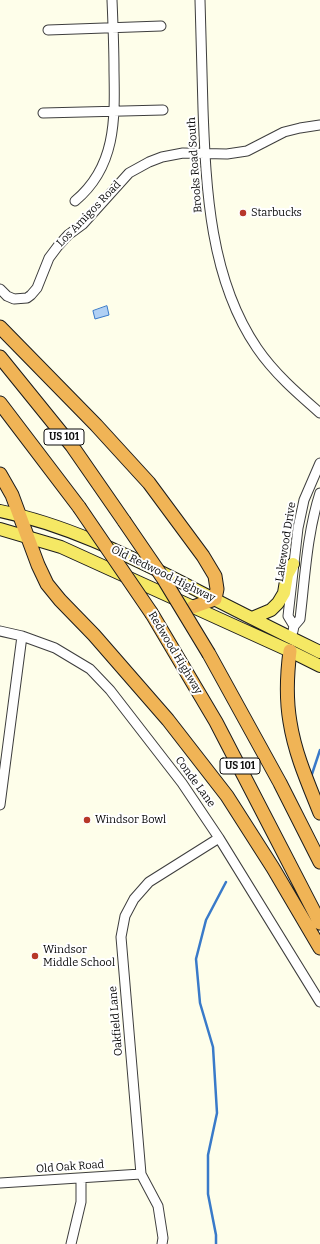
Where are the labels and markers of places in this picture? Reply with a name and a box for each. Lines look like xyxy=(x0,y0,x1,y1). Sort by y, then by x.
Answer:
place label: Starbucks xyxy=(251,206,302,220)
marker: Starbucks xyxy=(238,208,248,218)
place label: Windsor Bowl xyxy=(95,813,166,827)
marker: Windsor Bowl xyxy=(82,815,92,825)
place label: Windsor Middle School xyxy=(43,943,115,969)
marker: Windsor Middle School xyxy=(30,951,40,961)

